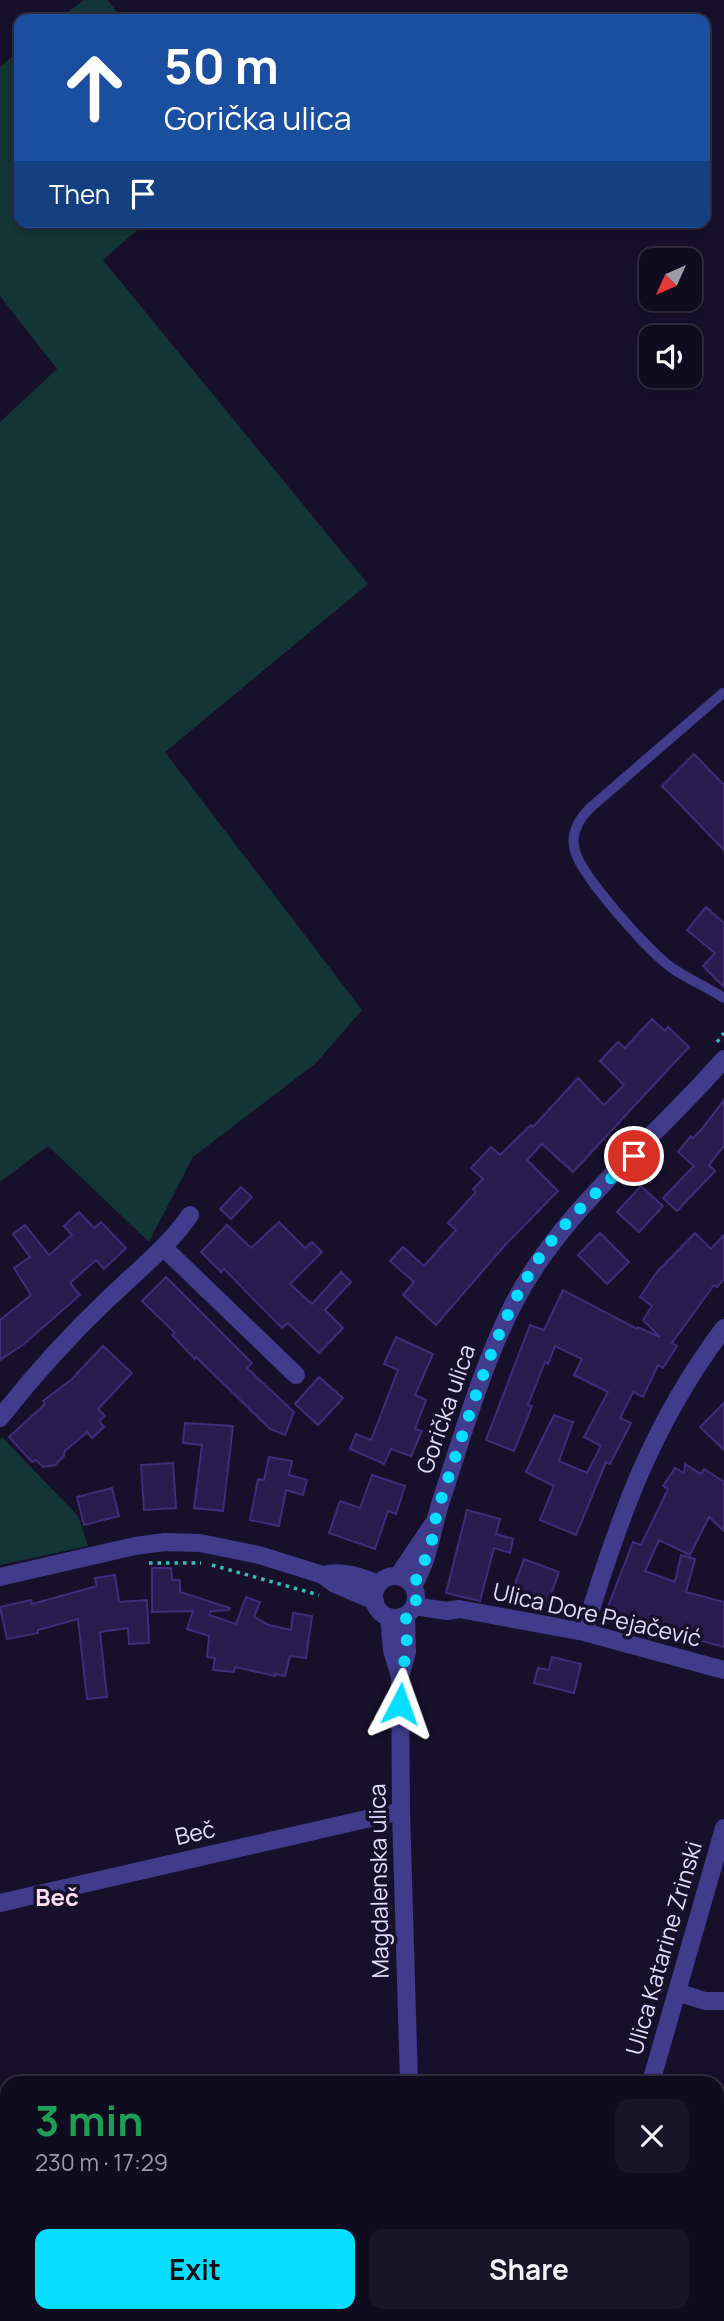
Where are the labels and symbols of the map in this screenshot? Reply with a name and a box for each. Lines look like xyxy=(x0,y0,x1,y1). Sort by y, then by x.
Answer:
north arrow xyxy=(639,248,702,312)
pin xyxy=(604,1126,664,1186)
street label: Gorička ulica xyxy=(408,1340,482,1478)
street label: Ulica Dore Pejačević xyxy=(490,1574,705,1654)
position arrow xyxy=(363,1667,437,1741)
street label: Magdalenska ulica xyxy=(360,1783,396,1979)
street label: Beč xyxy=(172,1812,218,1852)
street label: Ulica Katarine Zrinski xyxy=(617,1837,709,2058)
district label: Beč xyxy=(35,1880,79,1913)

